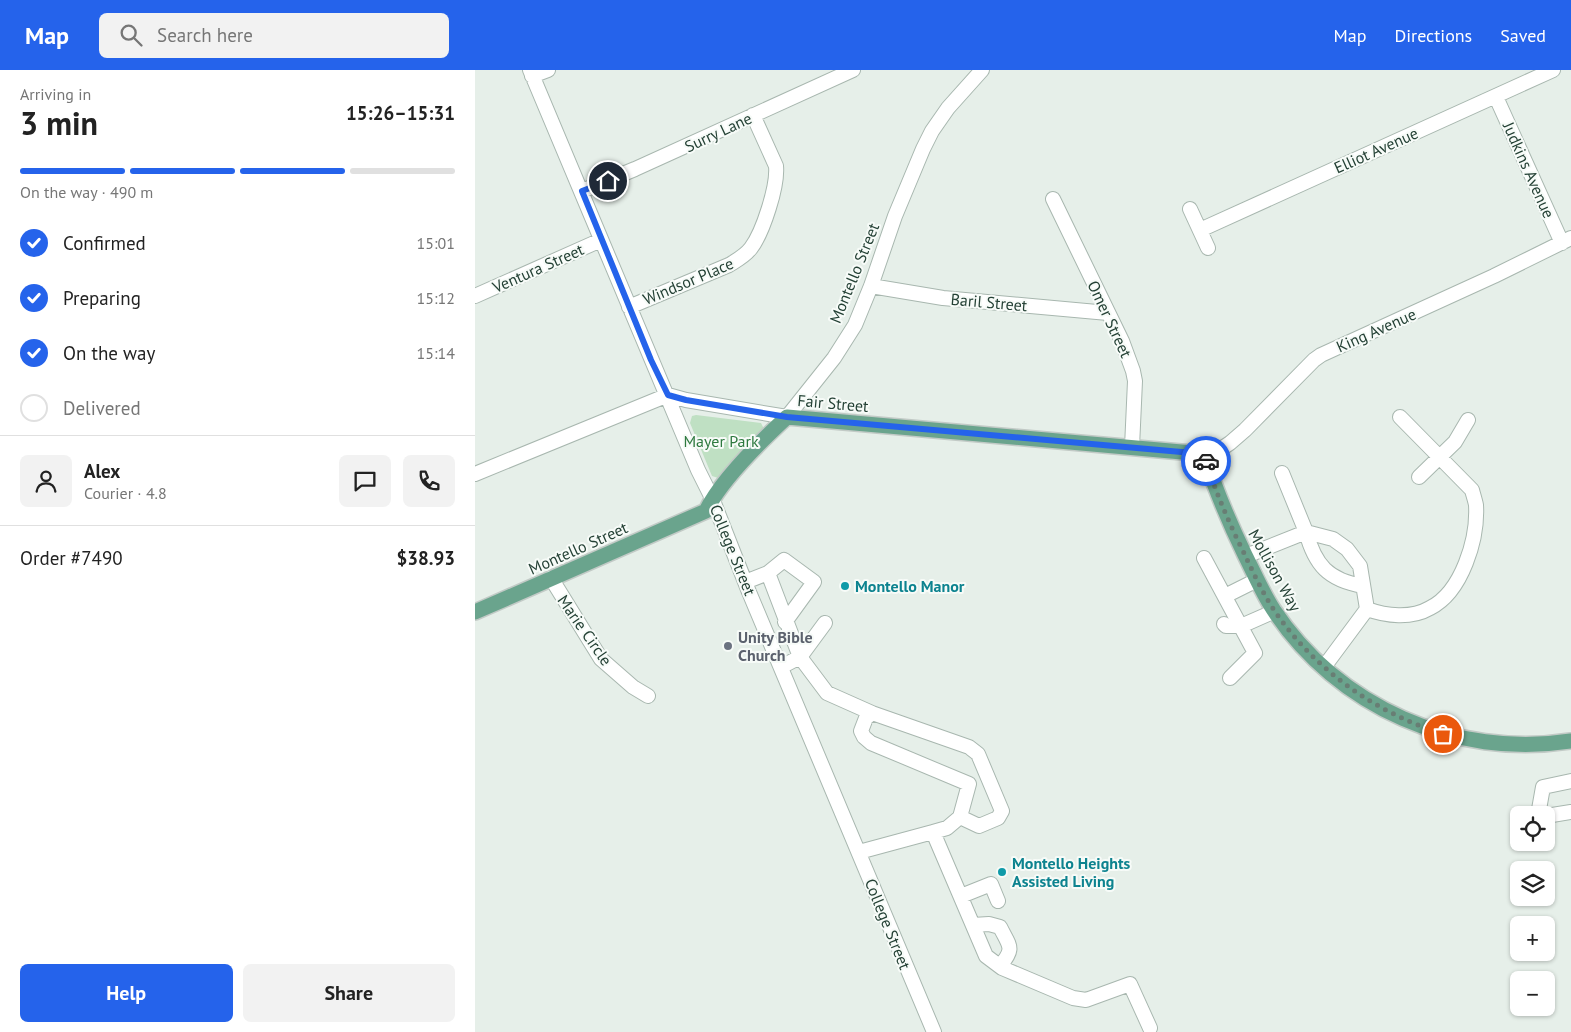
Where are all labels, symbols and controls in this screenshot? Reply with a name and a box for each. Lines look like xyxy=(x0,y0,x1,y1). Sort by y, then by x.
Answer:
search box xyxy=(99,13,449,58)
text: Map xyxy=(25,20,69,51)
icon: search xyxy=(117,21,145,49)
text: Search here xyxy=(157,23,253,47)
text: Map xyxy=(1334,24,1366,47)
text: Directions xyxy=(1394,24,1472,47)
text: Saved xyxy=(1500,24,1546,47)
text: Arriving in xyxy=(20,84,91,104)
text: 15:26–15:31 xyxy=(346,101,455,125)
text: 3 min xyxy=(20,102,98,144)
street label: Surry Lane xyxy=(681,108,755,156)
street label: Judkins Avenue xyxy=(1498,118,1559,221)
street label: Elliot Avenue xyxy=(1331,123,1421,177)
pin xyxy=(587,160,629,202)
icon: home xyxy=(594,167,622,195)
text: On the way · 490 m xyxy=(20,182,153,202)
street label: Montello Street xyxy=(825,219,883,326)
icon: check xyxy=(20,229,48,257)
text: Confirmed xyxy=(63,231,146,255)
text: 15:01 xyxy=(417,233,455,253)
street label: Ventura Street xyxy=(488,239,587,297)
street label: Windsor Place xyxy=(640,253,736,309)
street label: Omer Street xyxy=(1083,277,1137,361)
icon: check xyxy=(20,284,48,312)
text: Preparing xyxy=(63,286,141,310)
text: 15:12 xyxy=(417,288,455,308)
street label: Baril Street xyxy=(950,289,1029,315)
street label: King Avenue xyxy=(1333,304,1419,356)
icon: check xyxy=(20,339,48,367)
text: On the way xyxy=(63,341,155,365)
text: 15:14 xyxy=(417,343,455,363)
street label: Fair Street xyxy=(797,390,870,416)
text: Delivered xyxy=(63,396,141,420)
park label: Mayer Park xyxy=(683,431,759,451)
courier xyxy=(1181,436,1231,486)
icon: car xyxy=(1192,447,1220,475)
button: person xyxy=(20,455,72,507)
button: chat xyxy=(339,455,391,507)
button: phone xyxy=(403,455,455,507)
text: Alex xyxy=(84,459,120,483)
text: Courier · 4.8 xyxy=(84,483,167,503)
street label: College Street xyxy=(706,502,761,599)
street label: Montello Street xyxy=(525,517,631,579)
street label: Mollison Way xyxy=(1244,525,1306,615)
text: Order #7490 xyxy=(20,546,123,570)
text: $38.93 xyxy=(396,546,455,570)
place label: Montello Manor xyxy=(855,576,965,596)
marker: Montello Manor xyxy=(839,580,851,592)
street label: Marie Circle xyxy=(553,591,617,669)
place label: Unity Bible Church xyxy=(738,627,813,665)
marker: Unity Bible Church xyxy=(722,640,734,652)
pin xyxy=(1422,713,1464,755)
icon: bag xyxy=(1429,720,1457,748)
map controls xyxy=(1510,806,1555,1016)
button: locate xyxy=(1510,806,1555,851)
place label: Montello Heights Assisted Living xyxy=(1012,853,1131,891)
button: layers xyxy=(1510,861,1555,906)
marker: Montello Heights Assisted Living xyxy=(996,866,1008,878)
street label: College Street xyxy=(861,876,916,973)
button: + xyxy=(1510,916,1555,961)
button: Help xyxy=(20,964,233,1022)
button: Share xyxy=(243,964,455,1022)
button: − xyxy=(1510,971,1555,1016)

